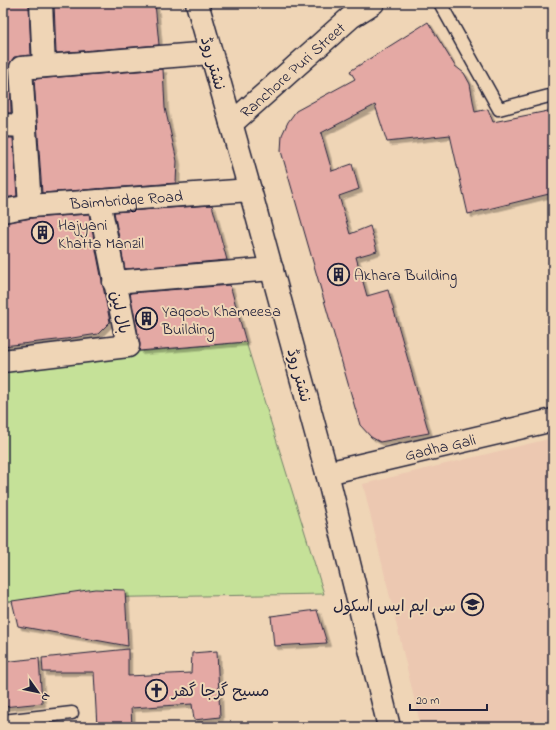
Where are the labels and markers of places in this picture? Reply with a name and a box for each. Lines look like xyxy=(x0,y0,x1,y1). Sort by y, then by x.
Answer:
place label: Hajyani Khatta Manzil xyxy=(58,214,144,256)
building icon: Hajyani Khatta Manzil xyxy=(29,220,55,246)
building icon: Akhara Building xyxy=(326,261,352,287)
place label: Akhara Building xyxy=(354,264,457,288)
place label: Yaqoob Khameesa Building xyxy=(161,300,281,342)
building icon: Yaqoob Khameesa Building xyxy=(134,306,160,332)
school or university icon: سی ایم ایس اسکول xyxy=(459,592,485,618)
place label: سی ایم ایس اسکول xyxy=(333,595,456,619)
church icon: مسیح گرجا گھر xyxy=(144,677,170,703)
place label: مسیح گرجا گھر xyxy=(170,680,269,704)

